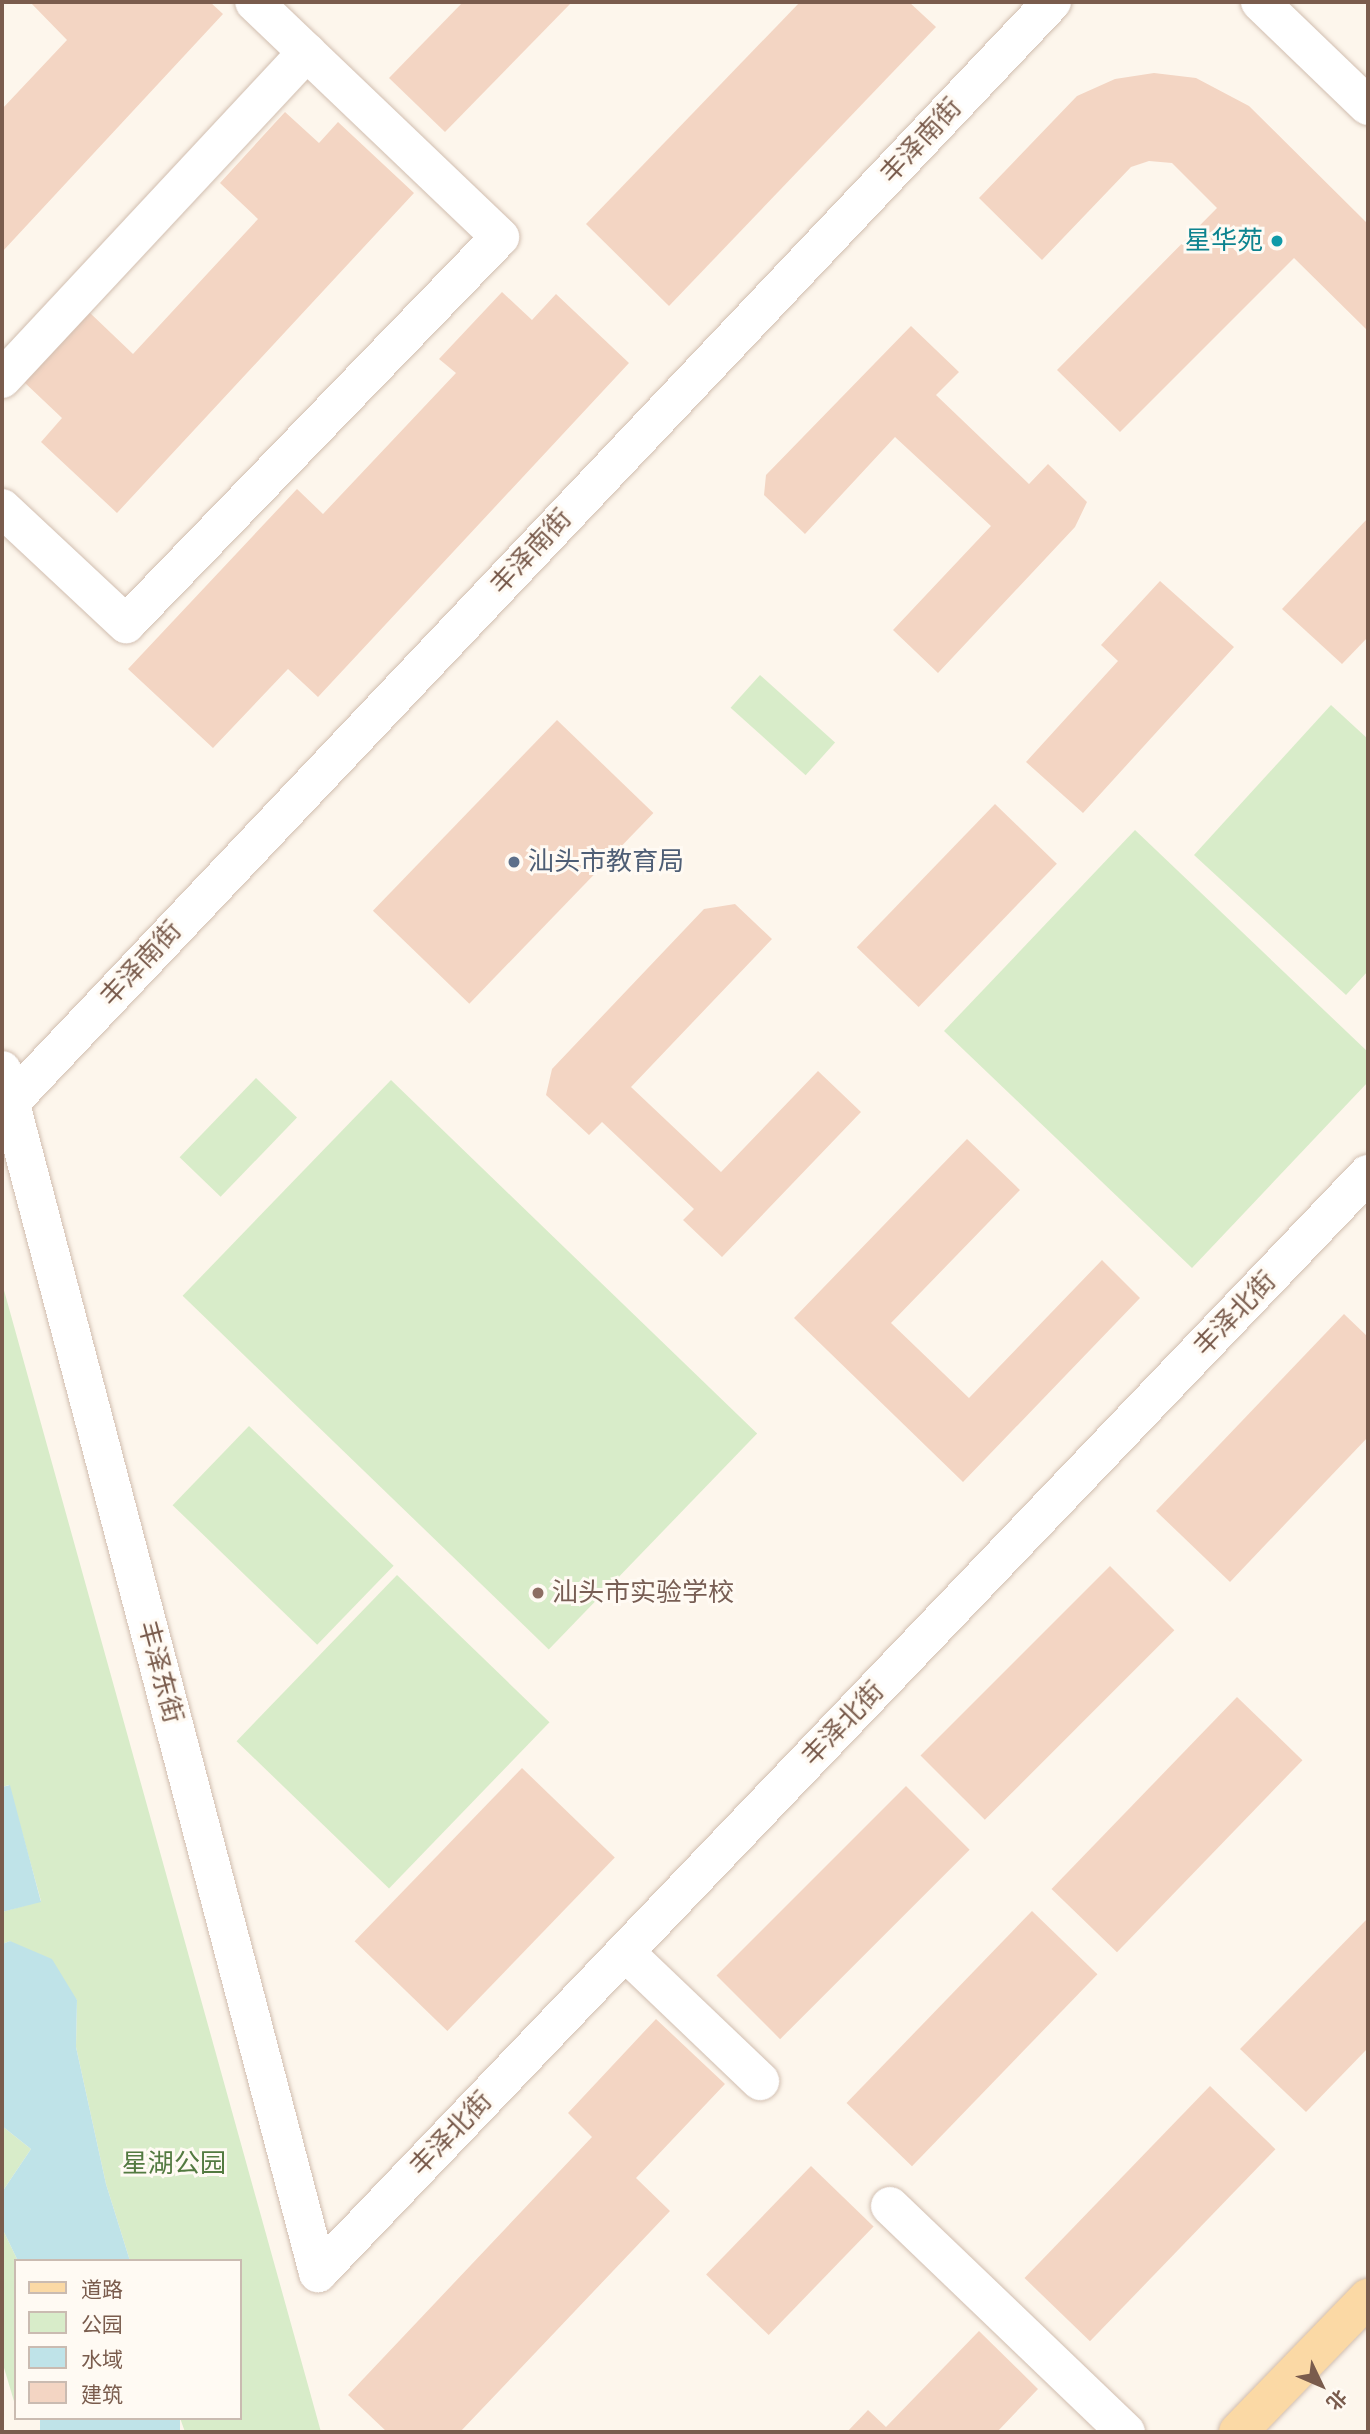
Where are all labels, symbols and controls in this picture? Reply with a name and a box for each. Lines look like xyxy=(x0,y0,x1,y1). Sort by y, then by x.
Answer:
street label: 丰泽南街 xyxy=(874,92,968,190)
place label: 星华苑 xyxy=(1185,225,1263,257)
marker: 星华苑 xyxy=(1269,233,1285,249)
street label: 丰泽南街 xyxy=(484,503,578,601)
place label: 汕头市教育局 xyxy=(528,846,684,878)
marker: 汕头市教育局 xyxy=(506,854,522,870)
street label: 丰泽南街 xyxy=(94,915,188,1013)
street label: 丰泽北街 xyxy=(1188,1266,1282,1362)
place label: 汕头市实验学校 xyxy=(552,1577,734,1609)
marker: 汕头市实验学校 xyxy=(530,1585,546,1601)
street label: 丰泽东街 xyxy=(131,1618,189,1726)
street label: 丰泽北街 xyxy=(796,1676,890,1772)
street label: 丰泽北街 xyxy=(404,2086,498,2182)
park label: 星湖公园 xyxy=(122,2148,226,2180)
legend xyxy=(14,2259,242,2420)
text: 道路 xyxy=(81,2277,123,2302)
text: 公园 xyxy=(81,2312,123,2337)
text: 水域 xyxy=(81,2347,123,2372)
north arrow xyxy=(1286,2350,1356,2420)
text: 建筑 xyxy=(81,2382,123,2407)
text: 北 xyxy=(1322,2385,1351,2415)

